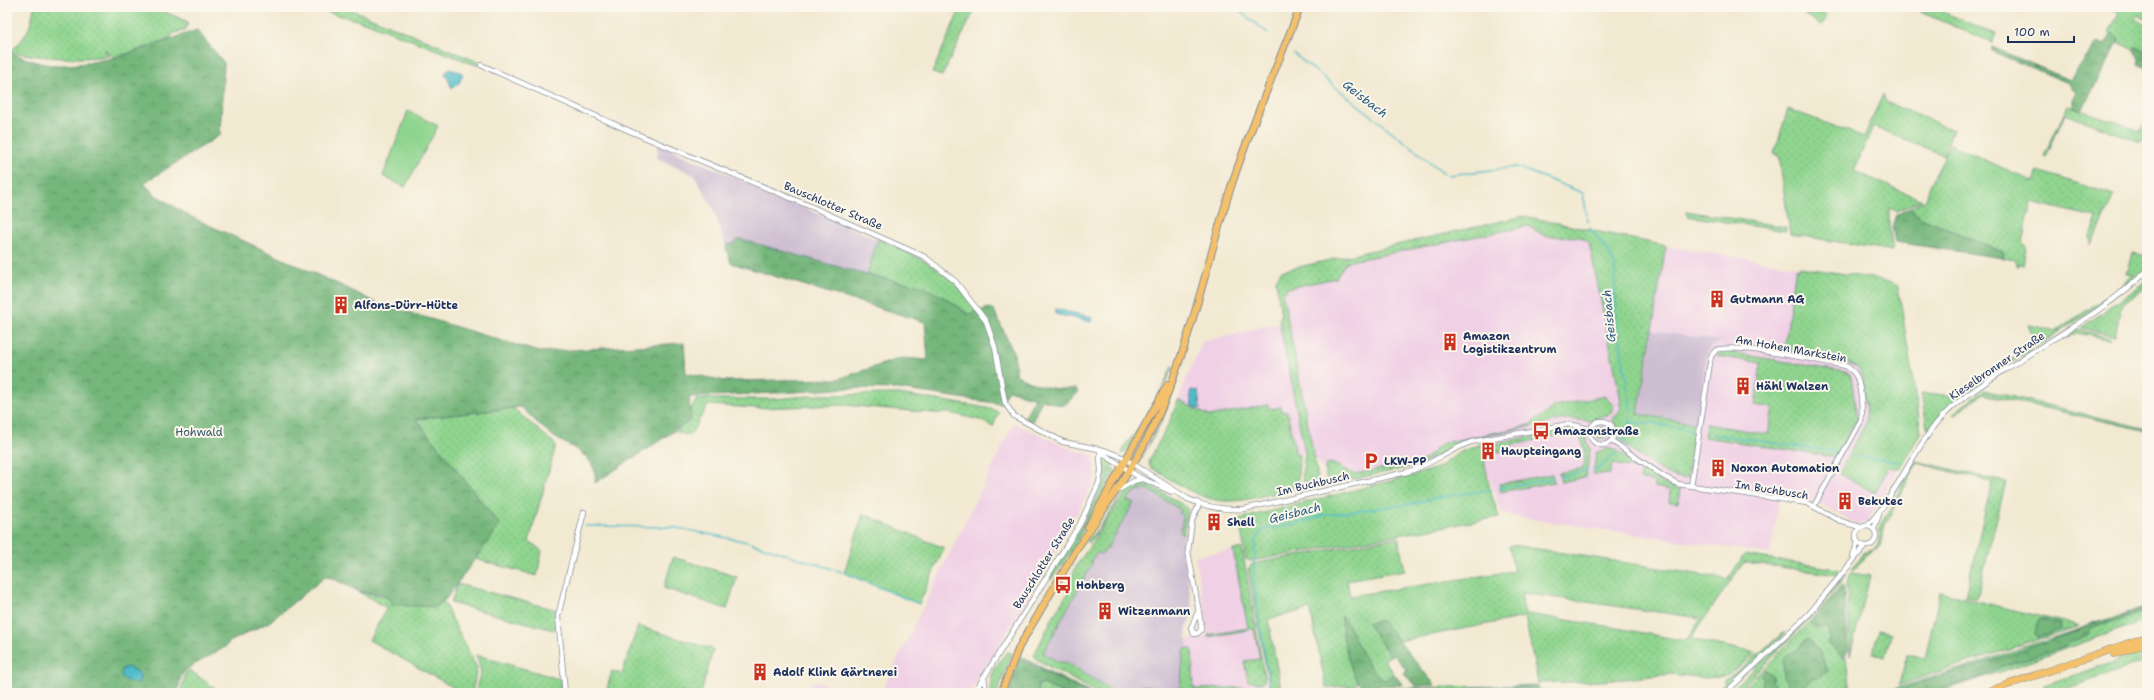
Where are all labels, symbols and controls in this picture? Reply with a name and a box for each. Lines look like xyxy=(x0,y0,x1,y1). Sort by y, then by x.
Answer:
scale bar xyxy=(2008,18,2074,44)
text: 100 m xyxy=(2014,24,2050,40)
water label: Geisbach xyxy=(1339,76,1391,122)
street label: Bauschlotter Straße xyxy=(781,178,885,234)
water label: Geisbach xyxy=(1599,289,1619,343)
building icon: Gutmann AG xyxy=(1707,289,1727,309)
place label: Gutmann AG xyxy=(1730,292,1805,307)
building icon: Alfons-Dürr-Hütte xyxy=(331,295,351,315)
place label: Alfons-Dürr-Hütte xyxy=(354,298,459,313)
street label: Kieselbronner Straße xyxy=(1946,328,2048,404)
place label: Amazon Logistikzentrum xyxy=(1463,329,1556,357)
building icon: Amazon Logistikzentrum xyxy=(1440,332,1460,352)
street label: Am Hohen Markstein xyxy=(1734,332,1848,366)
building icon: Hähl Walzen xyxy=(1733,376,1753,396)
place label: Hähl Walzen xyxy=(1756,379,1829,394)
bus stop icon: Amazonstraße xyxy=(1531,421,1551,441)
place label: Amazonstraße xyxy=(1554,424,1640,439)
park label: Hohwald xyxy=(175,425,223,440)
building icon: Haupteingang xyxy=(1478,441,1498,461)
place label: Haupteingang xyxy=(1501,444,1581,459)
parking icon: LKW-PP xyxy=(1361,451,1381,471)
place label: LKW-PP xyxy=(1384,454,1427,469)
building icon: Noxon Automation xyxy=(1708,458,1728,478)
place label: Noxon Automation xyxy=(1731,461,1840,476)
street label: Im Buchbusch xyxy=(1275,468,1351,500)
street label: Im Buchbusch xyxy=(1734,477,1810,503)
building icon: Bekutec xyxy=(1835,491,1855,511)
place label: Bekutec xyxy=(1858,494,1903,509)
water label: Geisbach xyxy=(1267,499,1323,527)
building icon: Shell xyxy=(1204,512,1224,532)
street label: Bauschlotter Straße xyxy=(1010,514,1078,612)
place label: Shell xyxy=(1227,515,1255,530)
bus stop icon: Hohberg xyxy=(1053,575,1073,595)
place label: Hohberg xyxy=(1076,578,1124,593)
building icon: Witzenmann xyxy=(1095,601,1115,621)
place label: Witzenmann xyxy=(1118,604,1191,619)
building icon: Adolf Klink Gärtnerei xyxy=(750,662,770,682)
place label: Adolf Klink Gärtnerei xyxy=(773,665,897,680)

